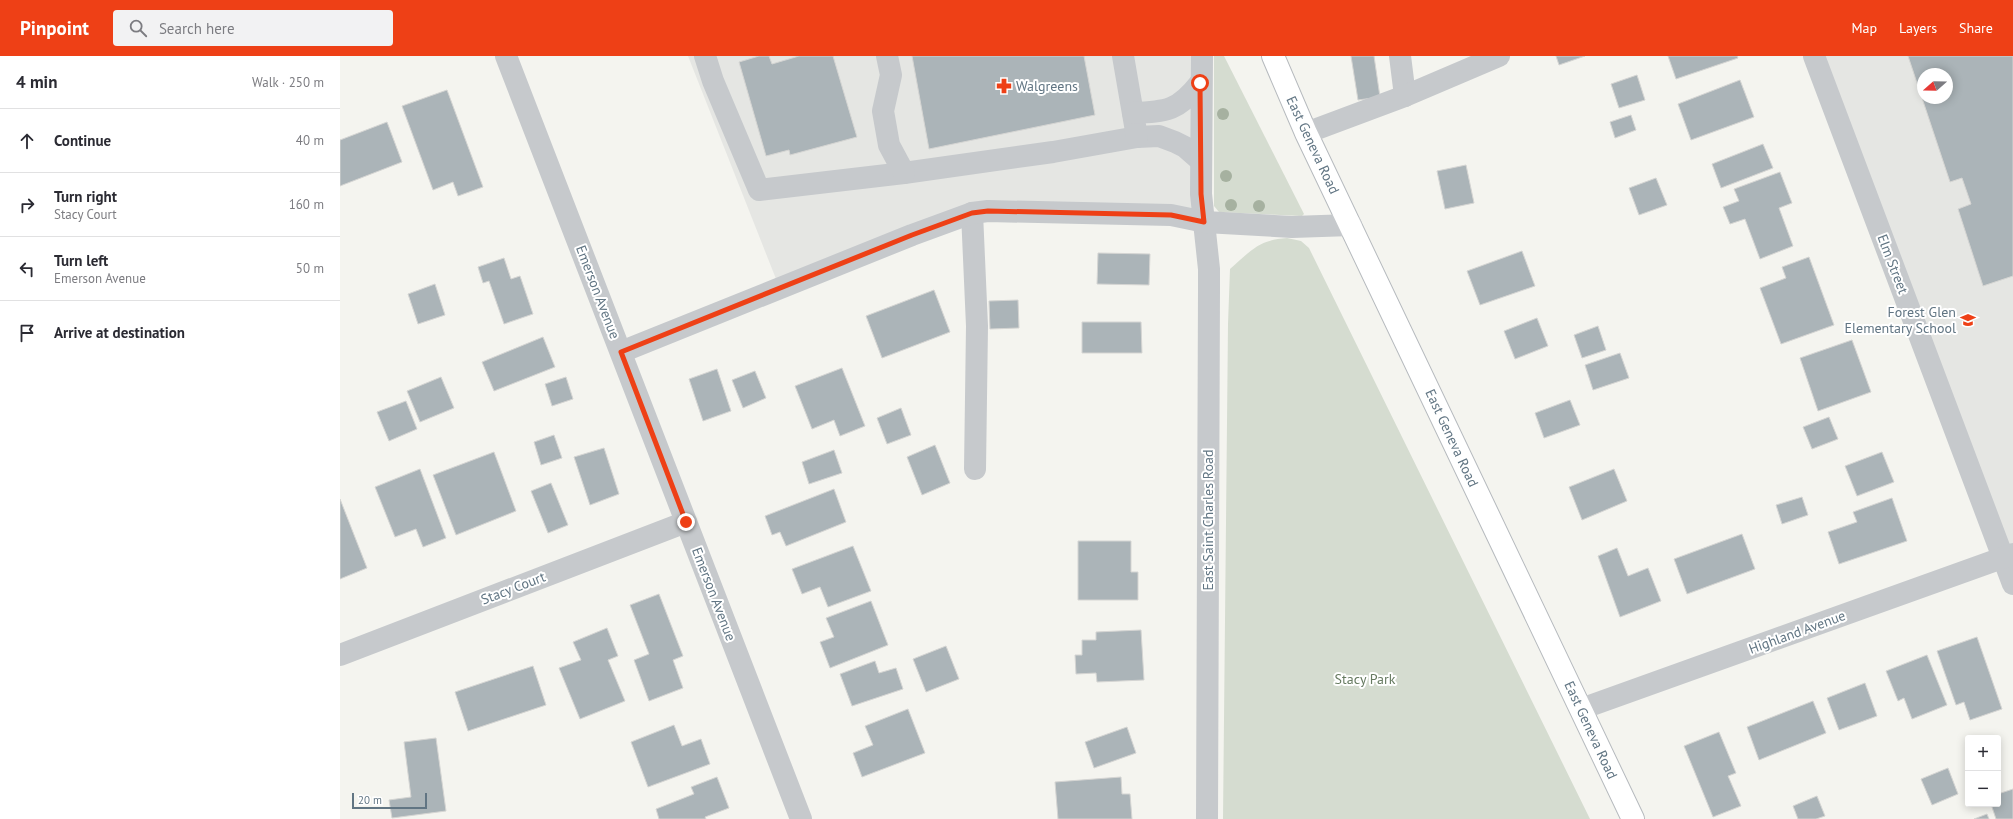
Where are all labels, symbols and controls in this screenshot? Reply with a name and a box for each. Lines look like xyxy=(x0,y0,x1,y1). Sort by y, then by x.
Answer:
search box xyxy=(113,10,393,46)
text: Pinpoint xyxy=(20,16,89,40)
icon: search xyxy=(127,17,149,39)
text: Search here xyxy=(159,19,235,38)
text: Map xyxy=(1851,19,1877,37)
text: Layers xyxy=(1899,19,1937,37)
text: Share xyxy=(1959,19,1993,37)
north arrow xyxy=(1917,68,1953,104)
text: 4 min xyxy=(16,71,57,93)
text: Walk · 250 m xyxy=(252,74,324,91)
route start xyxy=(1191,74,1209,92)
pharmacy icon: Walgreens xyxy=(995,77,1013,95)
place label: Walgreens xyxy=(1016,77,1078,95)
street label: East Geneva Road xyxy=(1282,93,1344,197)
icon: ahead xyxy=(16,130,38,152)
text: Continue xyxy=(54,131,111,150)
text: 40 m xyxy=(296,132,324,149)
text: Turn right xyxy=(54,187,117,206)
icon: right xyxy=(16,194,38,216)
text: 160 m xyxy=(289,196,324,213)
text: Stacy Court xyxy=(54,206,117,223)
street label: Elm Street xyxy=(1873,232,1913,297)
street label: Emerson Avenue xyxy=(572,243,624,341)
text: Turn left xyxy=(54,251,108,270)
icon: left xyxy=(16,258,38,280)
text: 50 m xyxy=(296,260,324,277)
text: Emerson Avenue xyxy=(54,270,146,287)
place label: Forest Glen Elementary School xyxy=(1844,303,1956,337)
school or university icon: Forest Glen Elementary School xyxy=(1959,311,1977,329)
icon: arrive xyxy=(16,322,38,344)
text: Arrive at destination xyxy=(54,323,185,342)
street label: East Geneva Road xyxy=(1421,386,1483,490)
street label: East Saint Charles Road xyxy=(1199,450,1217,590)
route end xyxy=(677,513,695,531)
street label: Emerson Avenue xyxy=(688,545,740,643)
street label: Stacy Court xyxy=(478,567,548,608)
street label: Highland Avenue xyxy=(1746,606,1848,658)
park label: Stacy Park xyxy=(1335,670,1396,688)
street label: East Geneva Road xyxy=(1560,678,1622,782)
map controls xyxy=(1965,735,2001,807)
button: + xyxy=(1965,735,2001,771)
button: − xyxy=(1965,771,2001,807)
scale bar xyxy=(352,791,427,810)
text: 20 m xyxy=(358,793,382,807)

